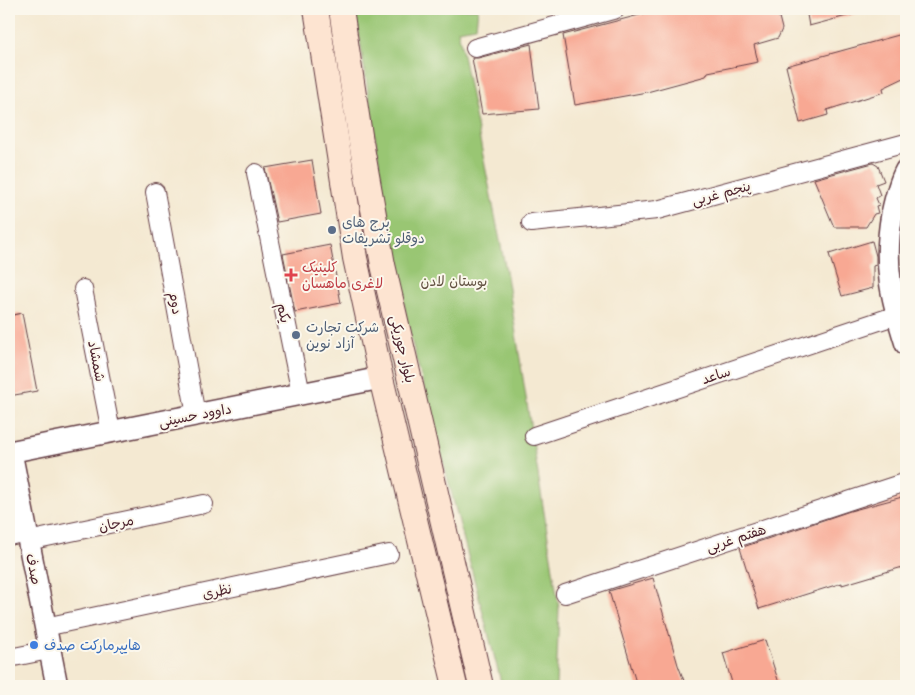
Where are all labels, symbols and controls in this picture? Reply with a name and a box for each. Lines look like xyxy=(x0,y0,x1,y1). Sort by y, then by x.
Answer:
street label: پنجم غربی xyxy=(689,176,753,211)
place label: برج های دوقلو تشریفات xyxy=(342,212,425,248)
marker: برج های دوقلو تشریفات xyxy=(326,224,338,236)
place label: کلینیک لاغری ماهسان xyxy=(302,257,383,292)
marker: کلینیک لاغری ماهسان xyxy=(284,268,298,282)
park label: بوستان لادن xyxy=(421,271,487,290)
street label: دوم xyxy=(163,290,188,316)
street label: یکم xyxy=(271,301,296,325)
street label: بلوار جوریکی xyxy=(386,313,421,385)
place label: شرکت تجارت آزاد نوین xyxy=(306,317,379,352)
marker: شرکت تجارت آزاد نوین xyxy=(290,329,302,341)
street label: شمشاد xyxy=(84,339,111,383)
street label: ساعد xyxy=(699,361,733,388)
street label: داوود حسینی xyxy=(157,398,233,431)
street label: مرجان xyxy=(97,510,135,536)
street label: هفتم غربی xyxy=(703,519,769,558)
street label: صدف xyxy=(22,552,47,586)
street label: نظری xyxy=(200,578,233,603)
place label: هایپرمارکت صدف xyxy=(44,635,141,655)
marker: هایپرمارکت صدف xyxy=(28,639,40,651)

